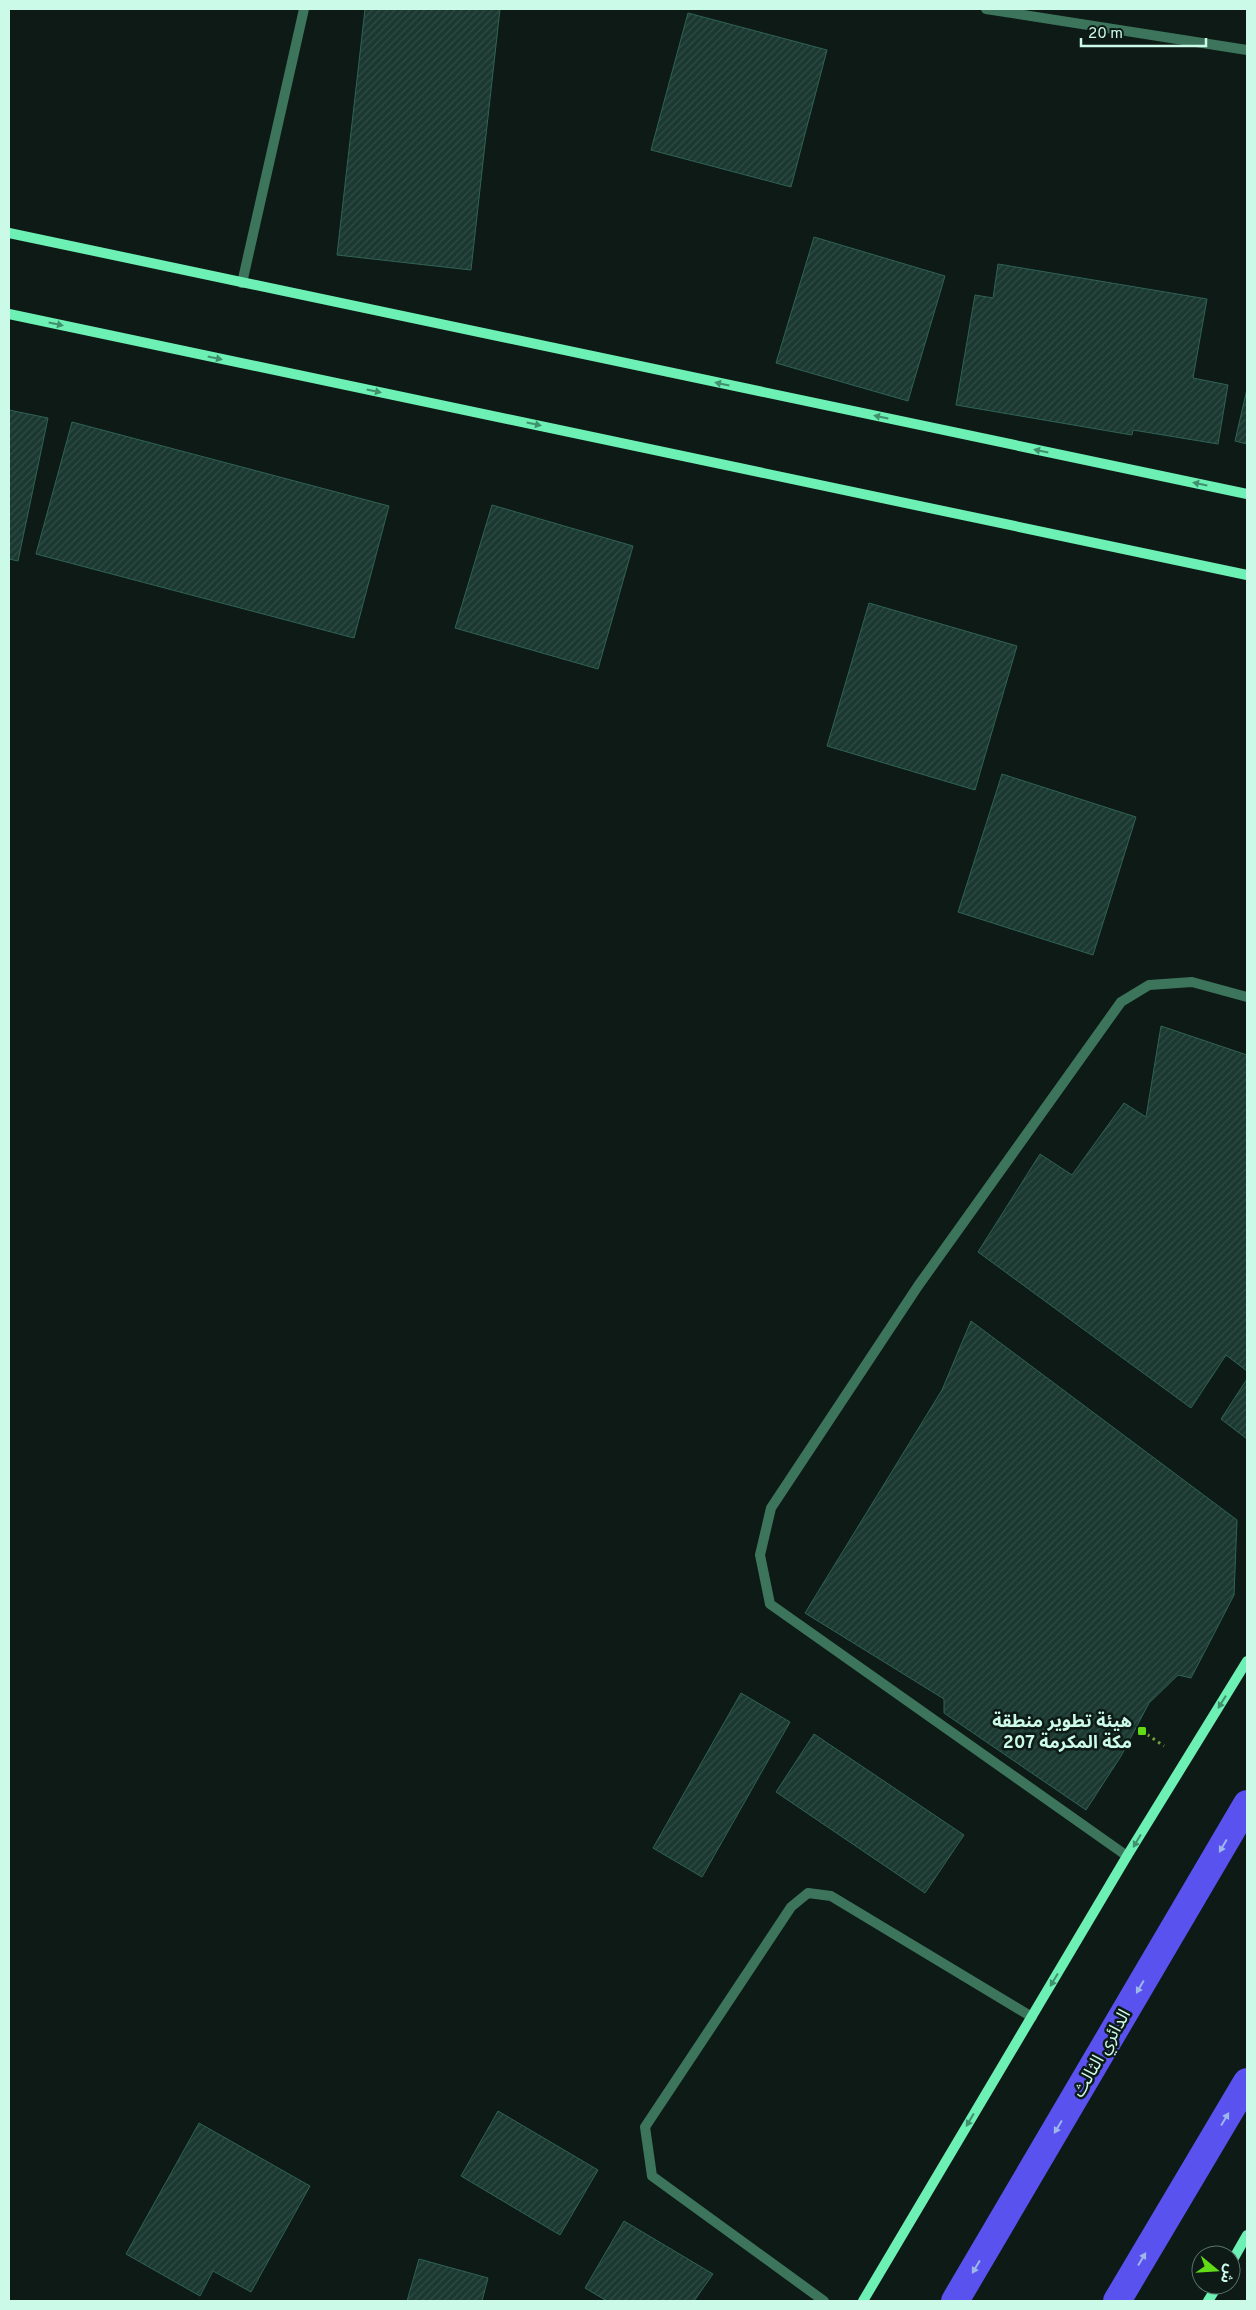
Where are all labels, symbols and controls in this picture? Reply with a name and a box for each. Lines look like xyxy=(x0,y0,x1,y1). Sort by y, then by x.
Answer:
scale bar xyxy=(1081,15,1206,47)
text: 20 m xyxy=(1088,25,1123,44)
one-way arrow xyxy=(49,320,64,328)
one-way arrow xyxy=(208,354,224,362)
one-way arrow xyxy=(715,380,730,388)
one-way arrow xyxy=(367,387,382,395)
one-way arrow xyxy=(874,413,889,421)
one-way arrow xyxy=(526,421,542,429)
one-way arrow xyxy=(1033,447,1048,455)
one-way arrow xyxy=(1192,480,1207,488)
one-way arrow xyxy=(1217,1696,1226,1709)
place label: هيئة تطوير منطقة مكة المكرمة 207 xyxy=(992,1711,1132,1755)
marker: هيئة تطوير منطقة مكة المكرمة 207 xyxy=(1136,1725,1148,1737)
one-way arrow xyxy=(1132,1834,1141,1847)
one-way arrow xyxy=(1218,1840,1227,1853)
one-way arrow xyxy=(1049,1974,1058,1987)
one-way arrow xyxy=(1136,1980,1145,1993)
street label: الدائري الثالث xyxy=(1068,2006,1137,2102)
one-way arrow xyxy=(966,2113,975,2126)
one-way arrow xyxy=(1220,2113,1229,2126)
one-way arrow xyxy=(1054,2120,1063,2133)
north arrow xyxy=(1191,2245,1241,2295)
one-way arrow xyxy=(1138,2252,1146,2267)
one-way arrow xyxy=(971,2260,980,2273)
text: ش xyxy=(1216,2262,1238,2285)

